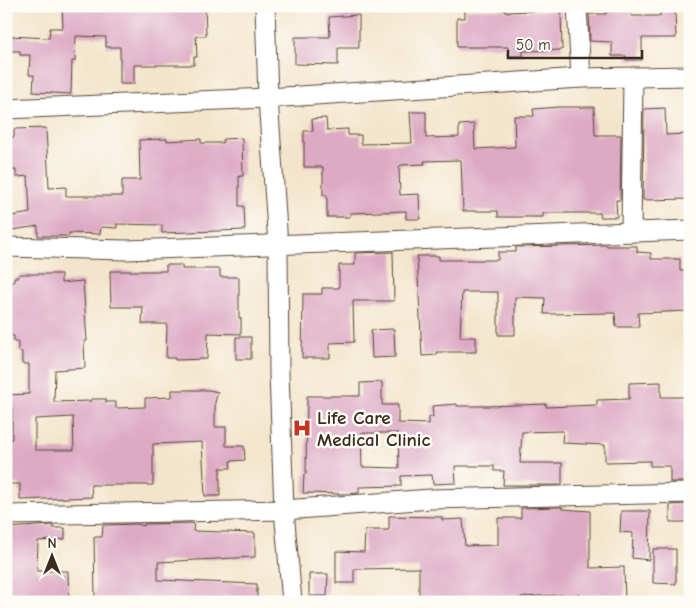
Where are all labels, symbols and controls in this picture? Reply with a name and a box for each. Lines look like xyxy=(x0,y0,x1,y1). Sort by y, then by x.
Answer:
scale bar xyxy=(508,28,642,60)
text: 50 m xyxy=(516,36,551,54)
place label: Life Care Medical Clinic xyxy=(317,407,430,451)
hospital icon: Life Care Medical Clinic xyxy=(291,417,313,439)
north arrow xyxy=(28,530,78,580)
text: N xyxy=(47,535,57,552)

